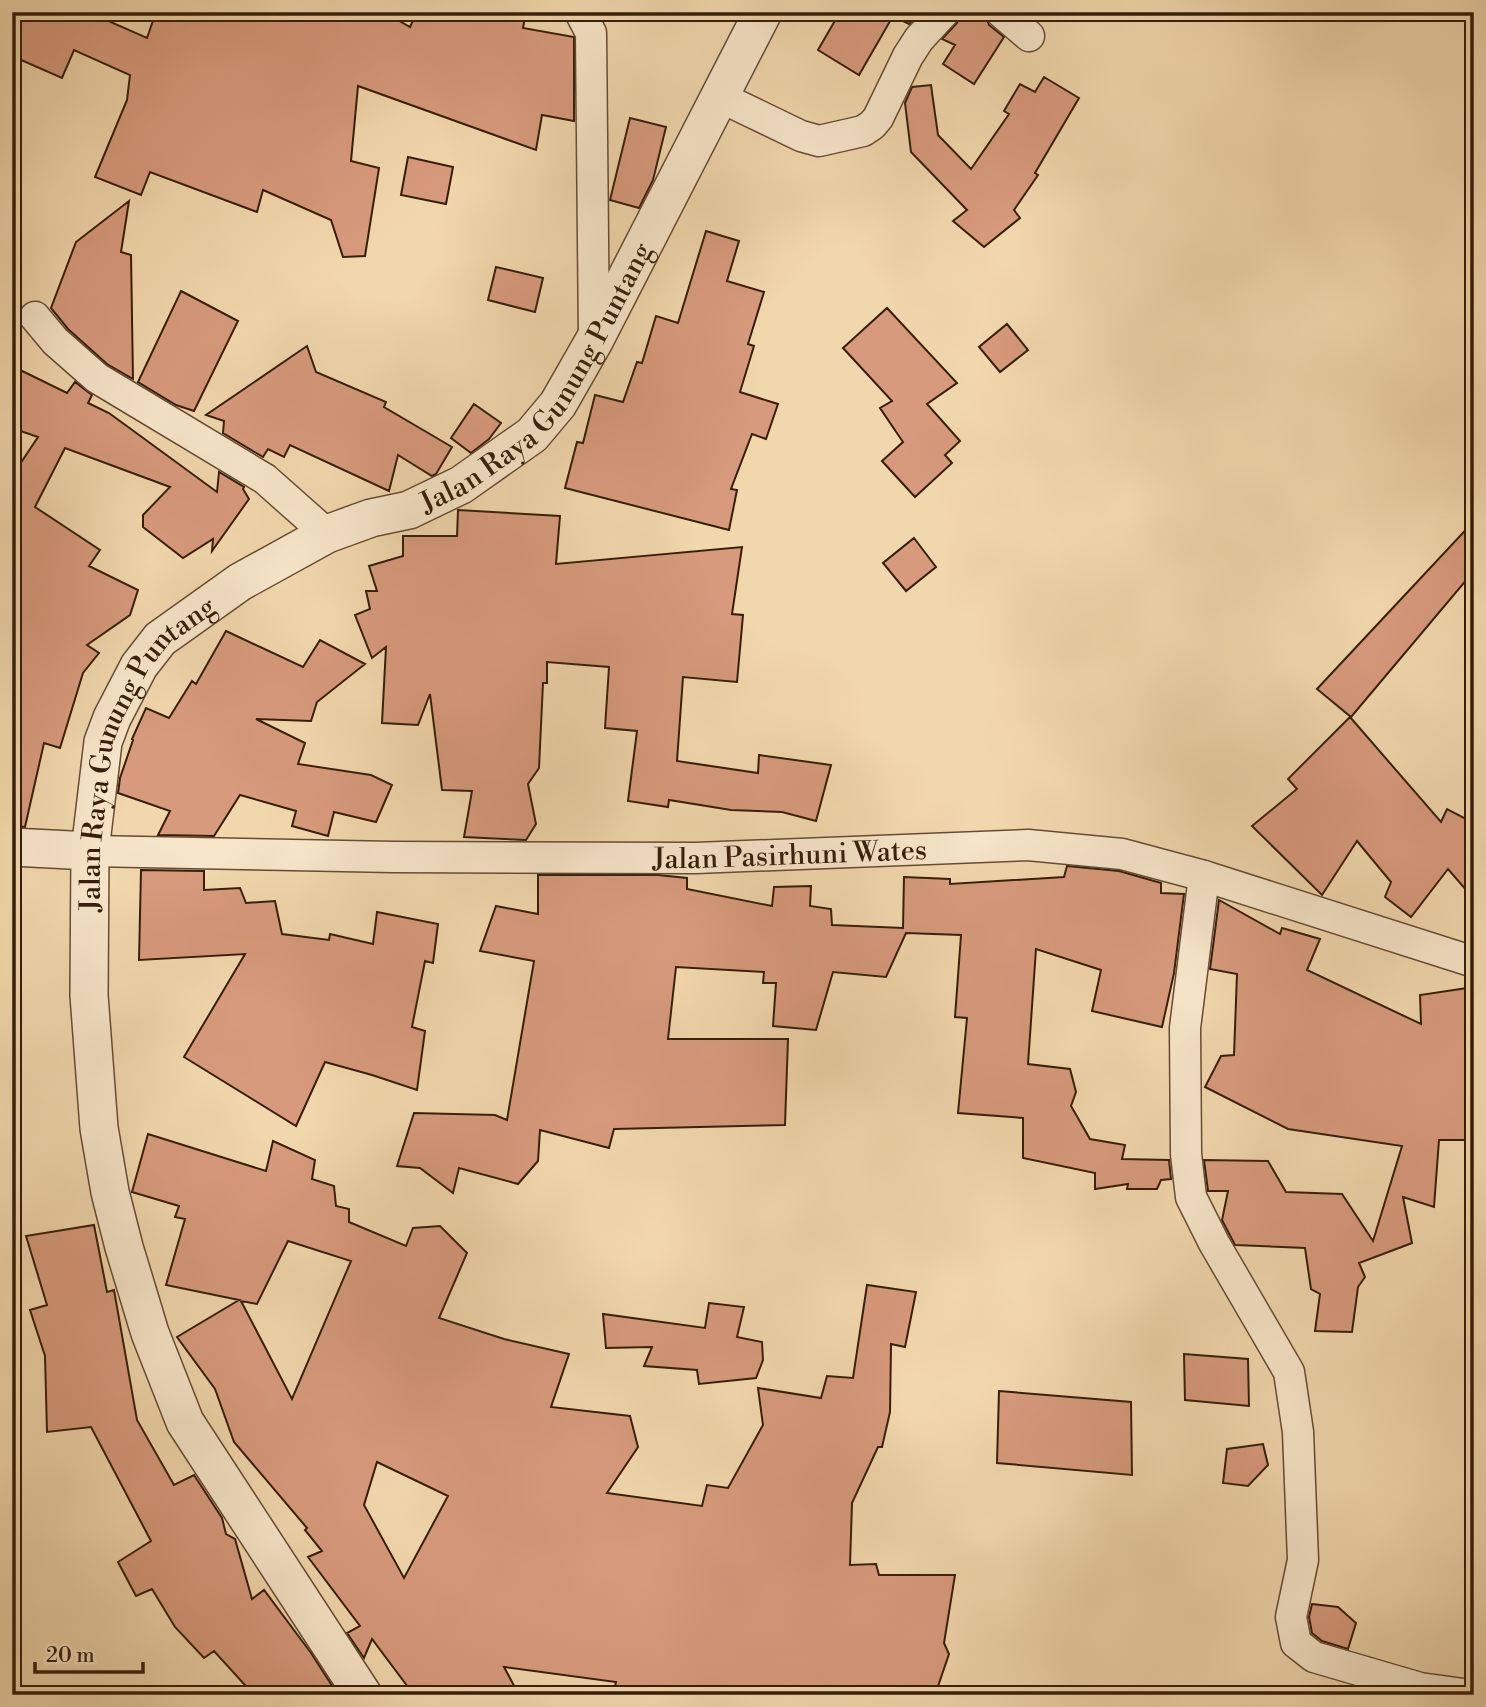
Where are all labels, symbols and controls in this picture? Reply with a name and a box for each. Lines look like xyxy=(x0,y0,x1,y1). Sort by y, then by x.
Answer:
street label: Jalan Raya Gunung Puntang xyxy=(414,236,661,522)
street label: Jalan Raya Gunung Puntang xyxy=(74,589,223,913)
street label: Jalan Pasirhuni Wates xyxy=(652,833,928,877)
scale bar xyxy=(35,1630,144,1674)
text: 20 m xyxy=(46,1643,95,1669)

